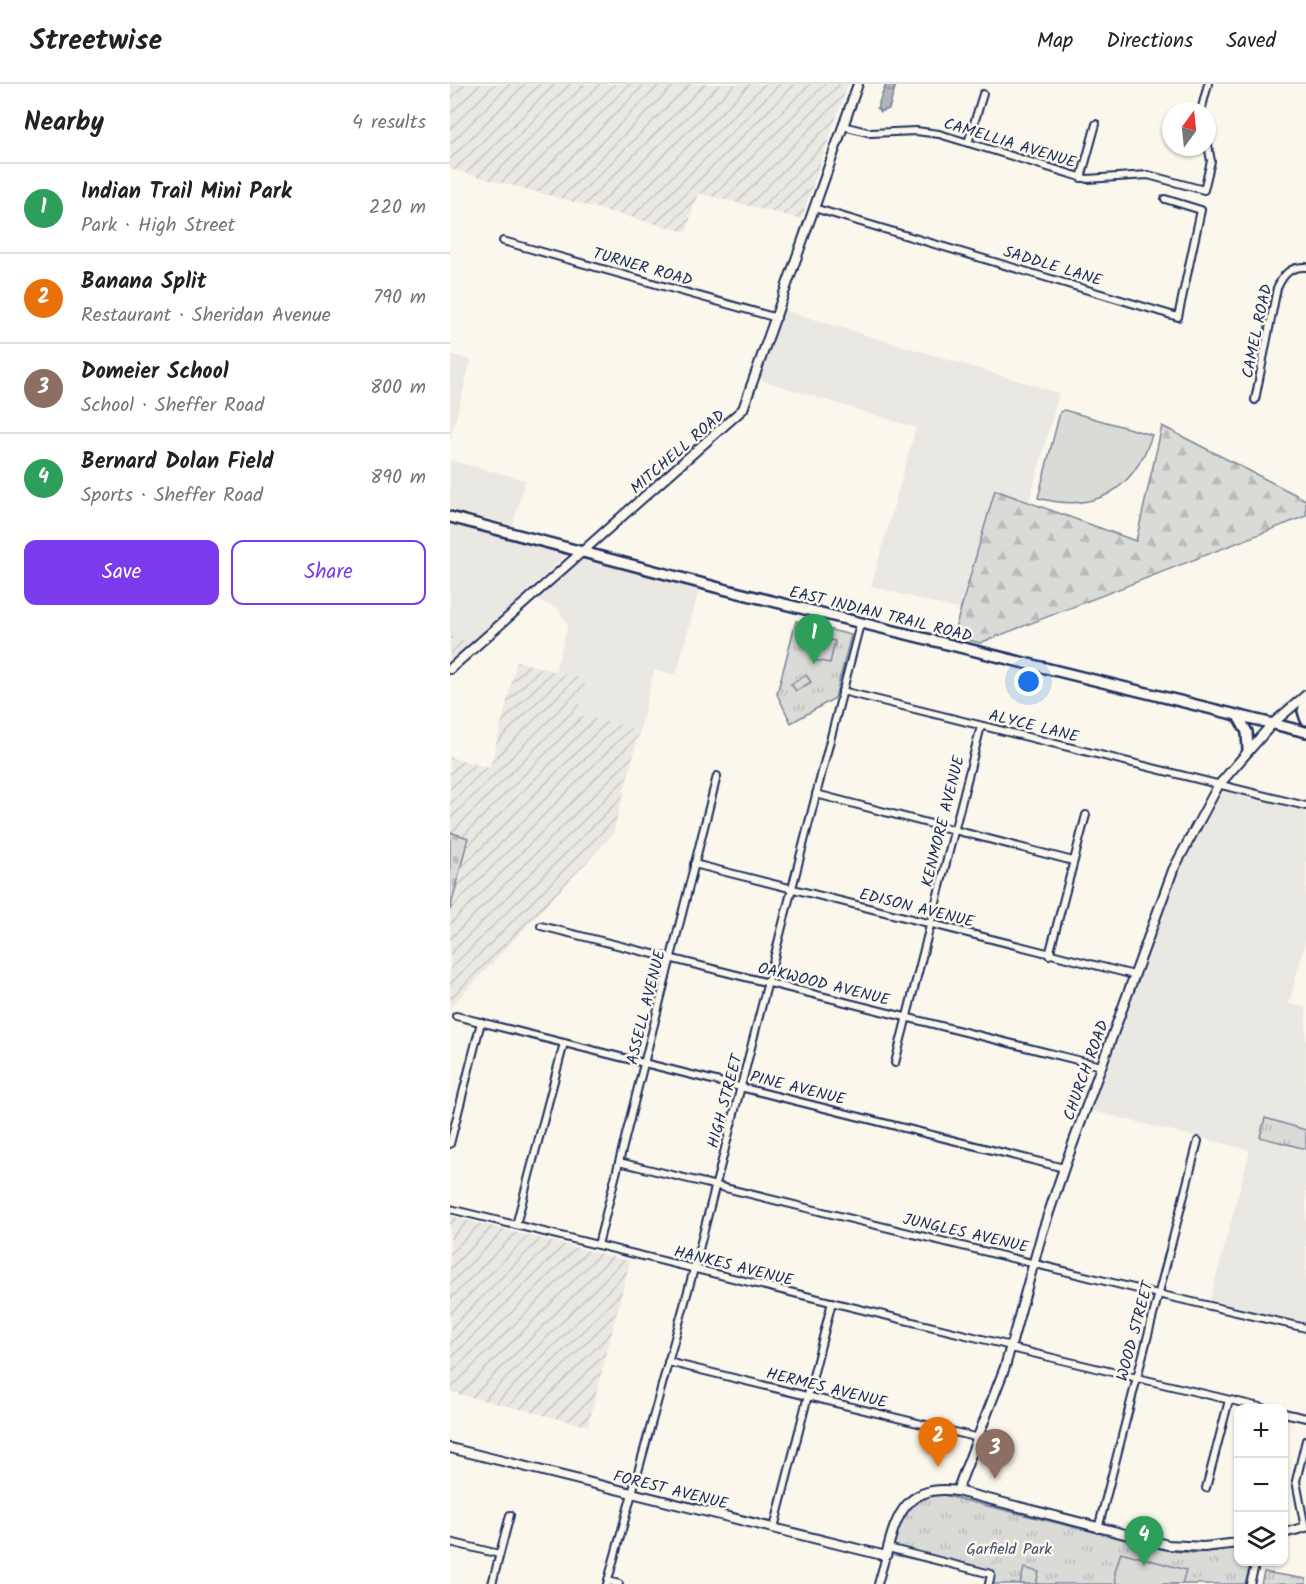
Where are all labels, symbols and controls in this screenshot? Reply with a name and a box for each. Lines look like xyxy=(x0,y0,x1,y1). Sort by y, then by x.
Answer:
text: Streetwise xyxy=(30,19,162,64)
text: Map xyxy=(1037,25,1073,58)
text: Directions xyxy=(1106,25,1193,58)
text: Saved xyxy=(1226,25,1276,58)
text: Nearby xyxy=(24,102,104,144)
north arrow xyxy=(1162,102,1216,156)
text: 4 results xyxy=(352,107,426,139)
street label: CAMELLIA AVENUE xyxy=(940,111,1079,176)
text: Indian Trail Mini Park xyxy=(81,175,291,210)
text: 1 xyxy=(40,192,47,224)
text: 220 m xyxy=(369,192,426,224)
text: Park · High Street xyxy=(81,210,235,242)
street label: SADDLE LANE xyxy=(1000,240,1106,293)
street label: TURNER ROAD xyxy=(590,241,695,294)
text: Banana Split xyxy=(81,265,207,300)
text: 2 xyxy=(38,282,49,314)
text: 790 m xyxy=(373,282,426,314)
street label: CAMEL ROAD xyxy=(1235,282,1280,381)
text: Restaurant · Sheridan Avenue xyxy=(81,300,331,332)
text: Domeier School xyxy=(81,355,229,390)
text: 3 xyxy=(38,372,49,404)
text: 800 m xyxy=(370,372,426,404)
text: School · Sheffer Road xyxy=(81,390,264,422)
street label: MITCHELL ROAD xyxy=(625,404,731,501)
text: Bernard Dolan Field xyxy=(81,445,274,480)
text: 4 xyxy=(38,462,49,494)
text: 890 m xyxy=(370,462,426,494)
text: Sports · Sheffer Road xyxy=(81,480,263,512)
button: Save xyxy=(24,540,219,605)
button: Share xyxy=(231,540,426,605)
street label: EAST INDIAN TRAIL ROAD xyxy=(787,580,975,649)
pin: 1 xyxy=(794,614,834,664)
your location xyxy=(1014,667,1043,696)
street label: ALYCE LANE xyxy=(986,703,1082,750)
street label: KENMORE AVENUE xyxy=(915,752,972,890)
street label: EDISON AVENUE xyxy=(857,882,977,935)
street label: ASSELL AVENUE xyxy=(620,947,673,1067)
street label: OAKWOOD AVENUE xyxy=(755,956,893,1013)
street label: CHURCH ROAD xyxy=(1057,1017,1116,1124)
street label: HIGH STREET xyxy=(701,1050,750,1151)
street label: PINE AVENUE xyxy=(747,1065,849,1113)
street label: JUNGLES AVENUE xyxy=(900,1207,1031,1260)
street label: HANKES AVENUE xyxy=(671,1240,797,1294)
street label: WOOD STREET xyxy=(1110,1277,1161,1384)
street label: HERMES AVENUE xyxy=(764,1361,890,1416)
map controls xyxy=(1234,1404,1288,1566)
button: + xyxy=(1234,1404,1288,1458)
pin: 2 xyxy=(918,1418,958,1467)
pin: 3 xyxy=(976,1430,1014,1479)
button: − xyxy=(1234,1458,1288,1512)
street label: FOREST AVENUE xyxy=(611,1464,731,1517)
button: layers xyxy=(1234,1512,1288,1566)
pin: 4 xyxy=(1124,1516,1164,1566)
park label: Garfield Park xyxy=(966,1537,1052,1562)

